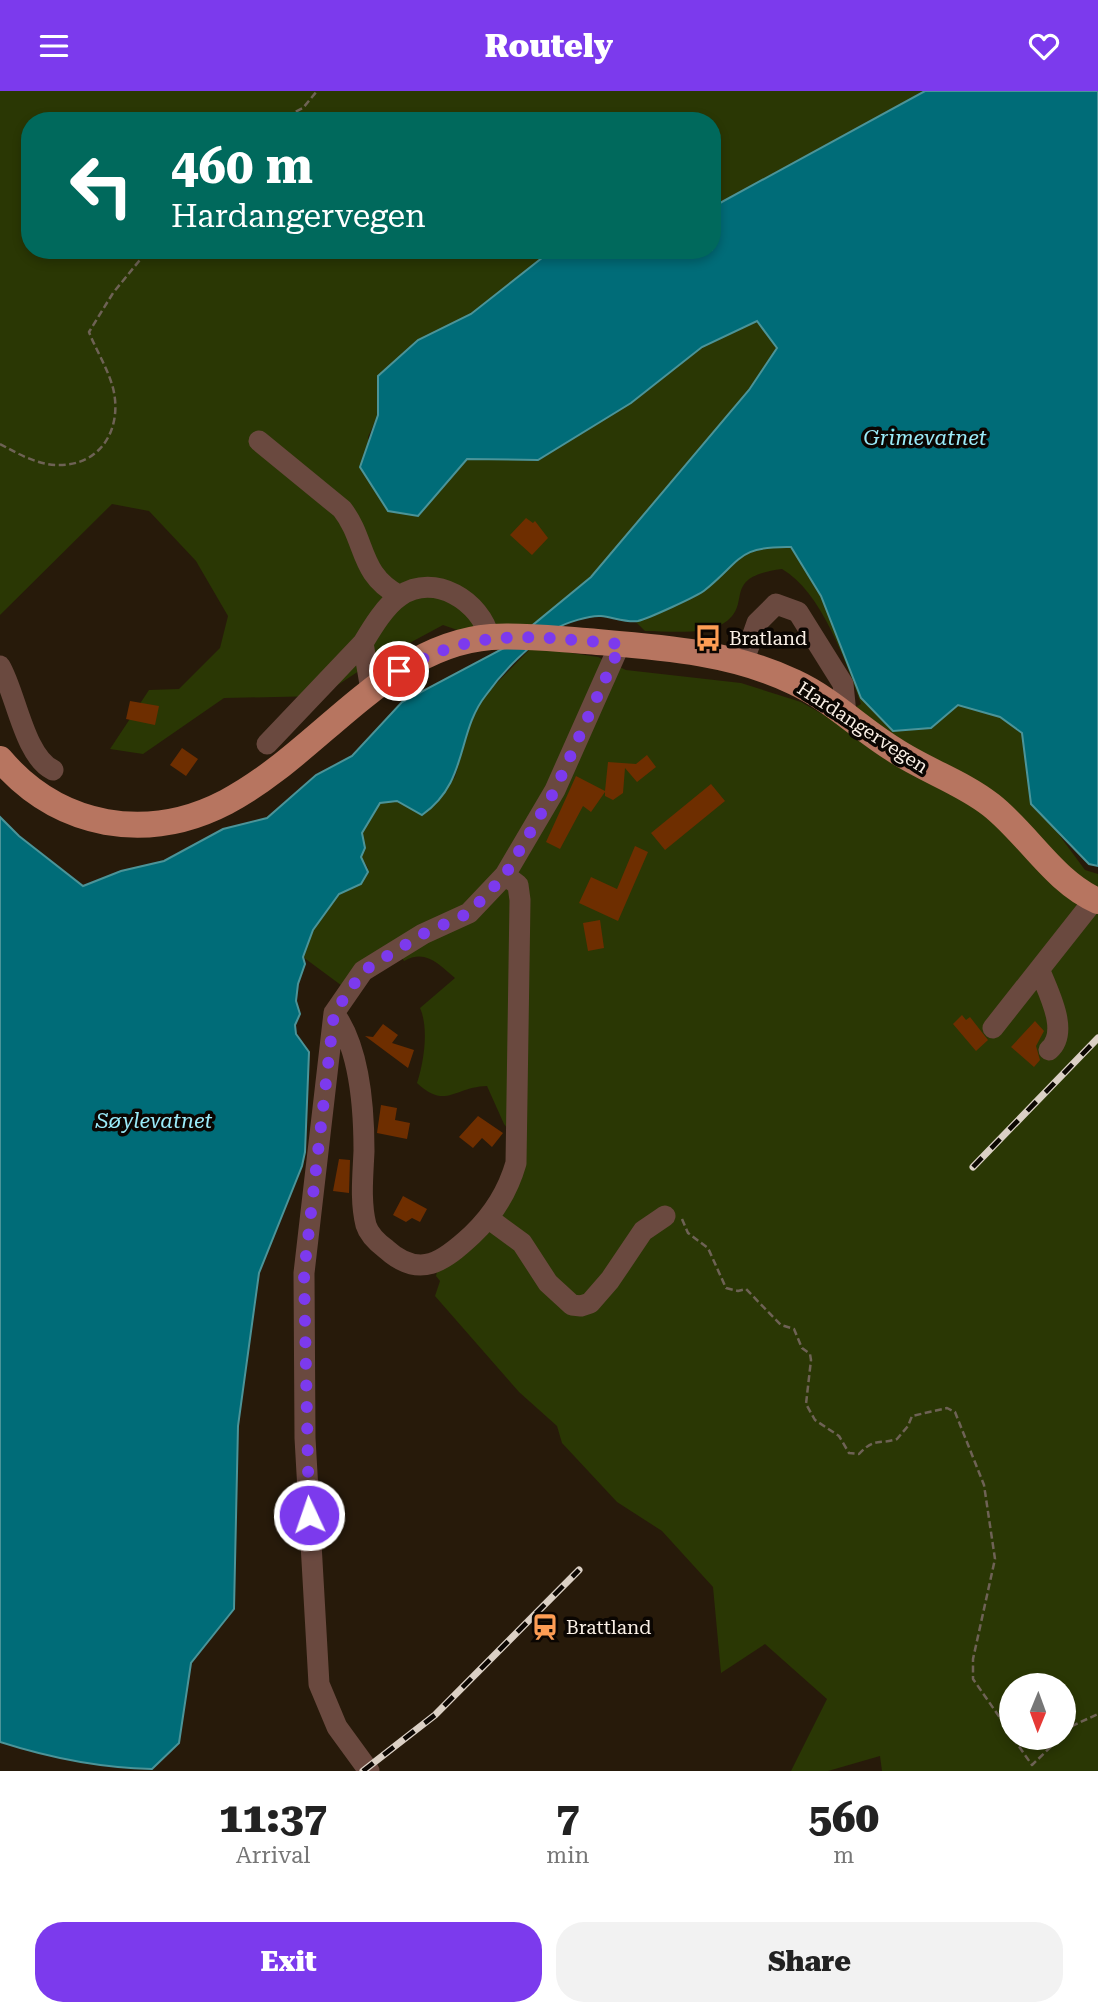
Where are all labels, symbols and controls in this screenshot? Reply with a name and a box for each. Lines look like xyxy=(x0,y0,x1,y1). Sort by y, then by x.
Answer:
icon: menu xyxy=(35,27,73,65)
text: Routely xyxy=(485,27,613,65)
icon: heart xyxy=(1025,27,1063,65)
text: 460 m xyxy=(171,138,313,195)
icon: left xyxy=(56,140,147,231)
text: Hardangervegen xyxy=(171,197,426,235)
water label: Grimevatnet xyxy=(863,426,987,450)
bus stop icon: Bratland xyxy=(693,623,723,653)
place label: Bratland xyxy=(729,627,807,650)
pin xyxy=(369,641,429,701)
icon: arrive xyxy=(380,652,418,690)
street label: Hardangervegen xyxy=(793,677,932,778)
water label: Søylevatnet xyxy=(95,1109,213,1133)
position arrow xyxy=(272,1478,346,1552)
station icon: Brattland xyxy=(530,1612,560,1642)
place label: Brattland xyxy=(566,1616,651,1639)
north arrow xyxy=(999,1673,1076,1750)
map controls xyxy=(999,1673,1076,1750)
text: 11:37 xyxy=(219,1793,327,1842)
text: 7 xyxy=(556,1793,580,1842)
text: 560 xyxy=(808,1793,879,1842)
text: Arrival xyxy=(236,1842,310,1869)
text: min xyxy=(546,1842,589,1869)
text: m xyxy=(833,1842,854,1869)
button: Exit xyxy=(35,1922,542,2002)
button: Share xyxy=(556,1922,1063,2002)

